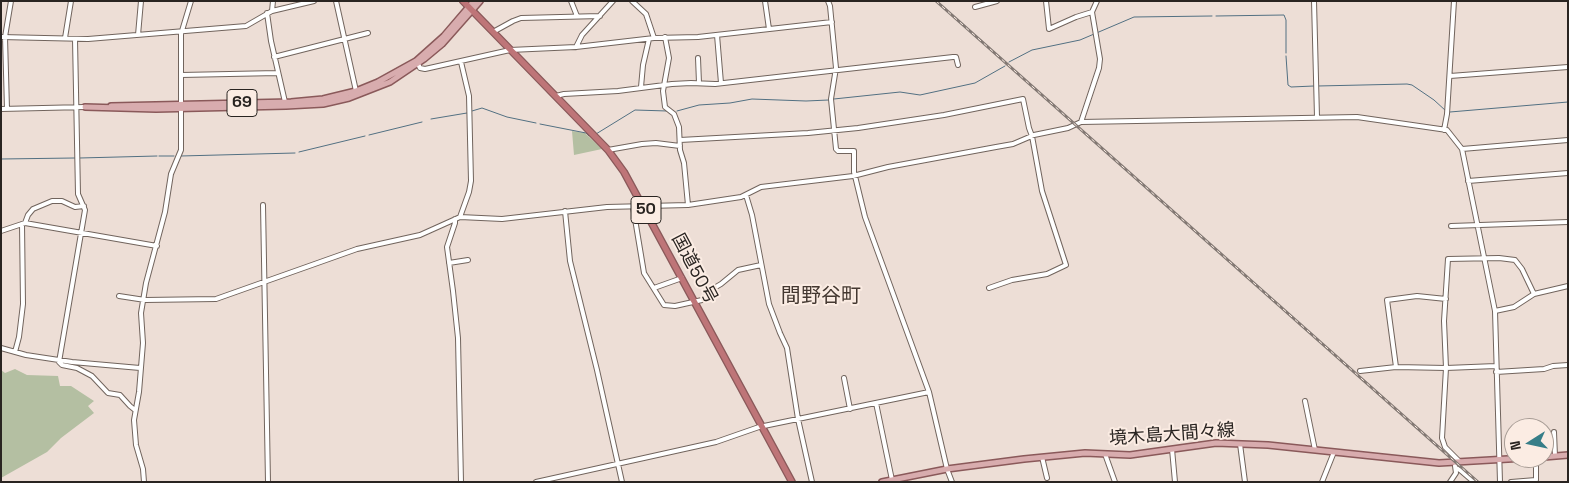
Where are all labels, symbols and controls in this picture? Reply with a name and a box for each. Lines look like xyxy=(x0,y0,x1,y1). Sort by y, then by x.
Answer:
road number: 69 xyxy=(227,90,257,116)
road number: 50 xyxy=(631,196,661,224)
street label: 国道50号 xyxy=(667,230,721,308)
district label: 間野谷町 xyxy=(781,285,861,309)
north arrow xyxy=(1504,418,1554,468)
street label: 境木島大間々線 xyxy=(1108,420,1236,450)
text: N xyxy=(1506,439,1525,452)

